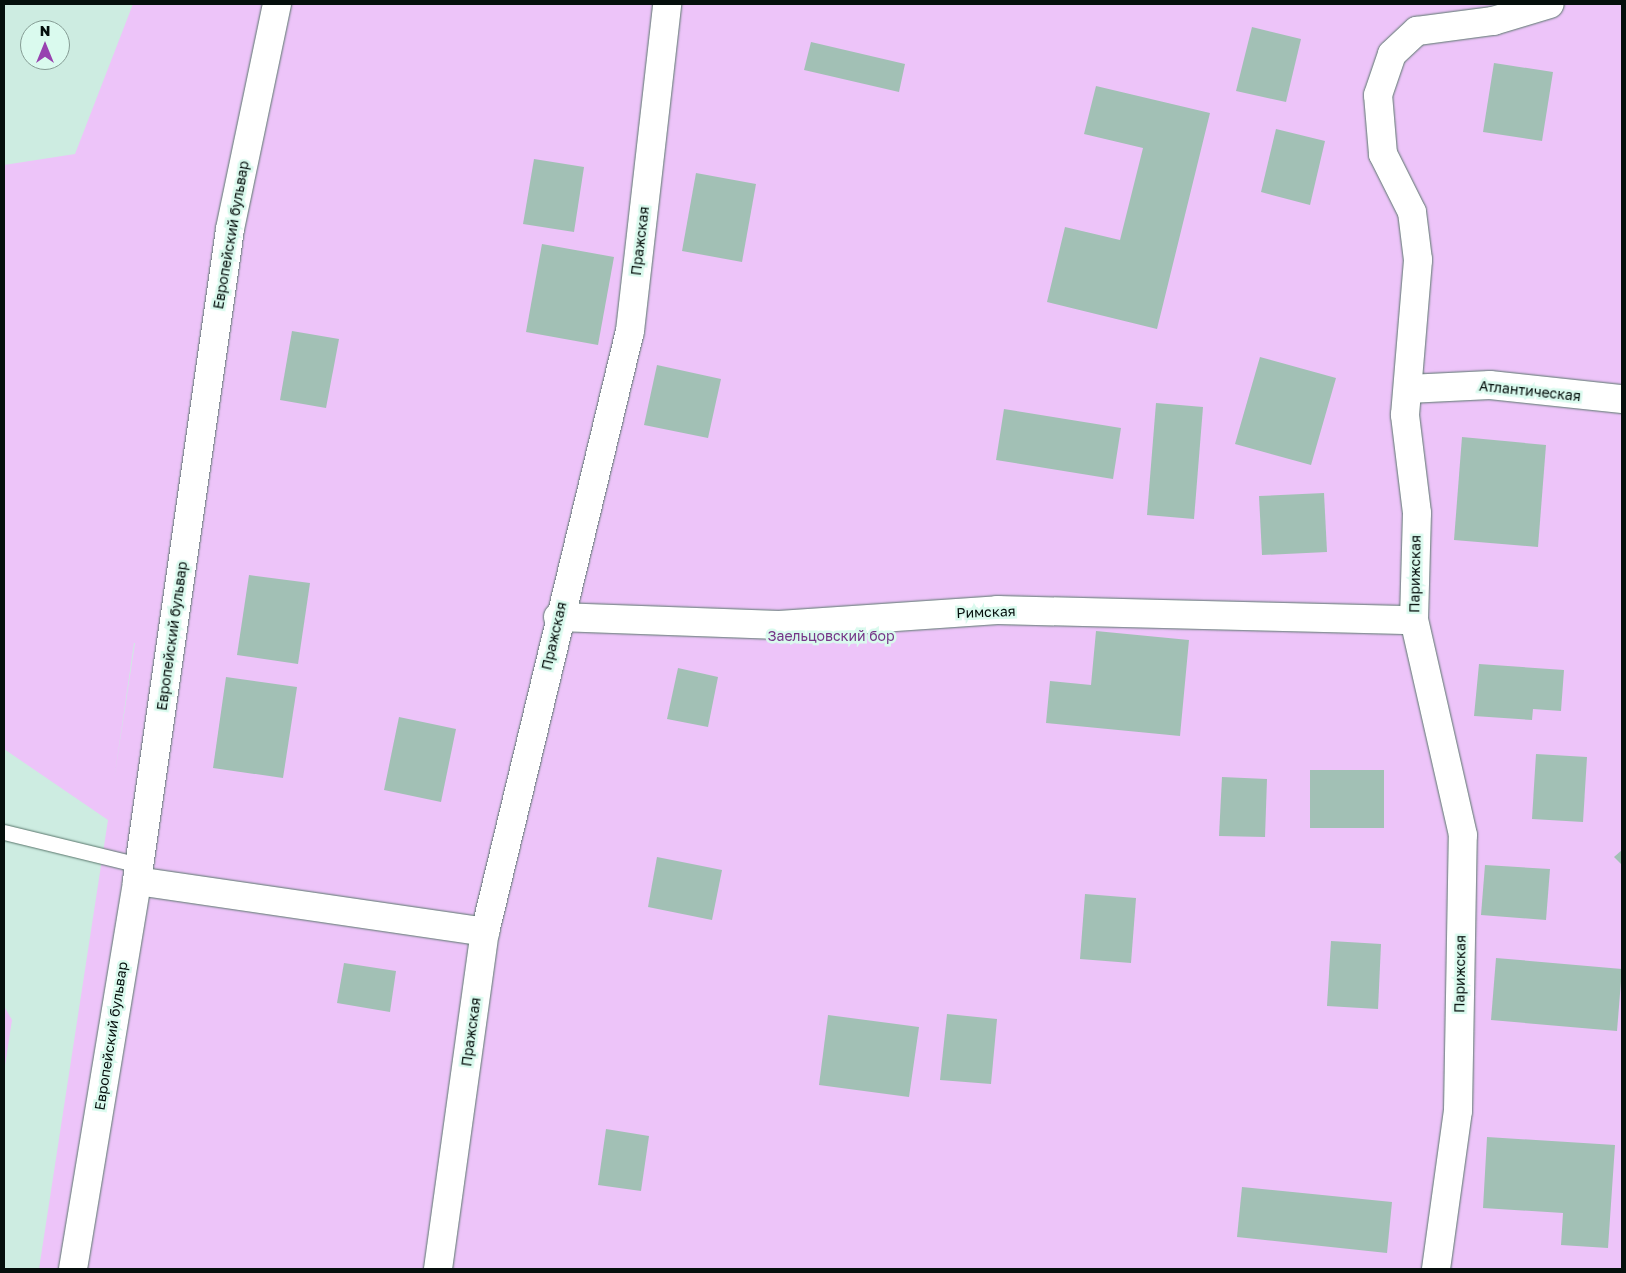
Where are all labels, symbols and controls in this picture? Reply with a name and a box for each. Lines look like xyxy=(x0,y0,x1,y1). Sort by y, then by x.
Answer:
north arrow xyxy=(20,20,70,70)
text: N xyxy=(40,22,50,39)
street label: Европейский бульвар xyxy=(210,160,252,310)
street label: Пражская xyxy=(627,206,653,276)
street label: Атлантическая xyxy=(1478,377,1582,405)
street label: Парижская xyxy=(1406,535,1424,613)
street label: Европейский бульвар xyxy=(153,560,191,712)
street label: Пражская xyxy=(538,600,570,672)
street label: Римская xyxy=(956,603,1016,621)
park label: Заельцовский бор xyxy=(768,628,894,644)
street label: Парижская xyxy=(1451,935,1469,1013)
street label: Европейский бульвар xyxy=(91,960,131,1112)
street label: Пражская xyxy=(458,996,484,1068)

